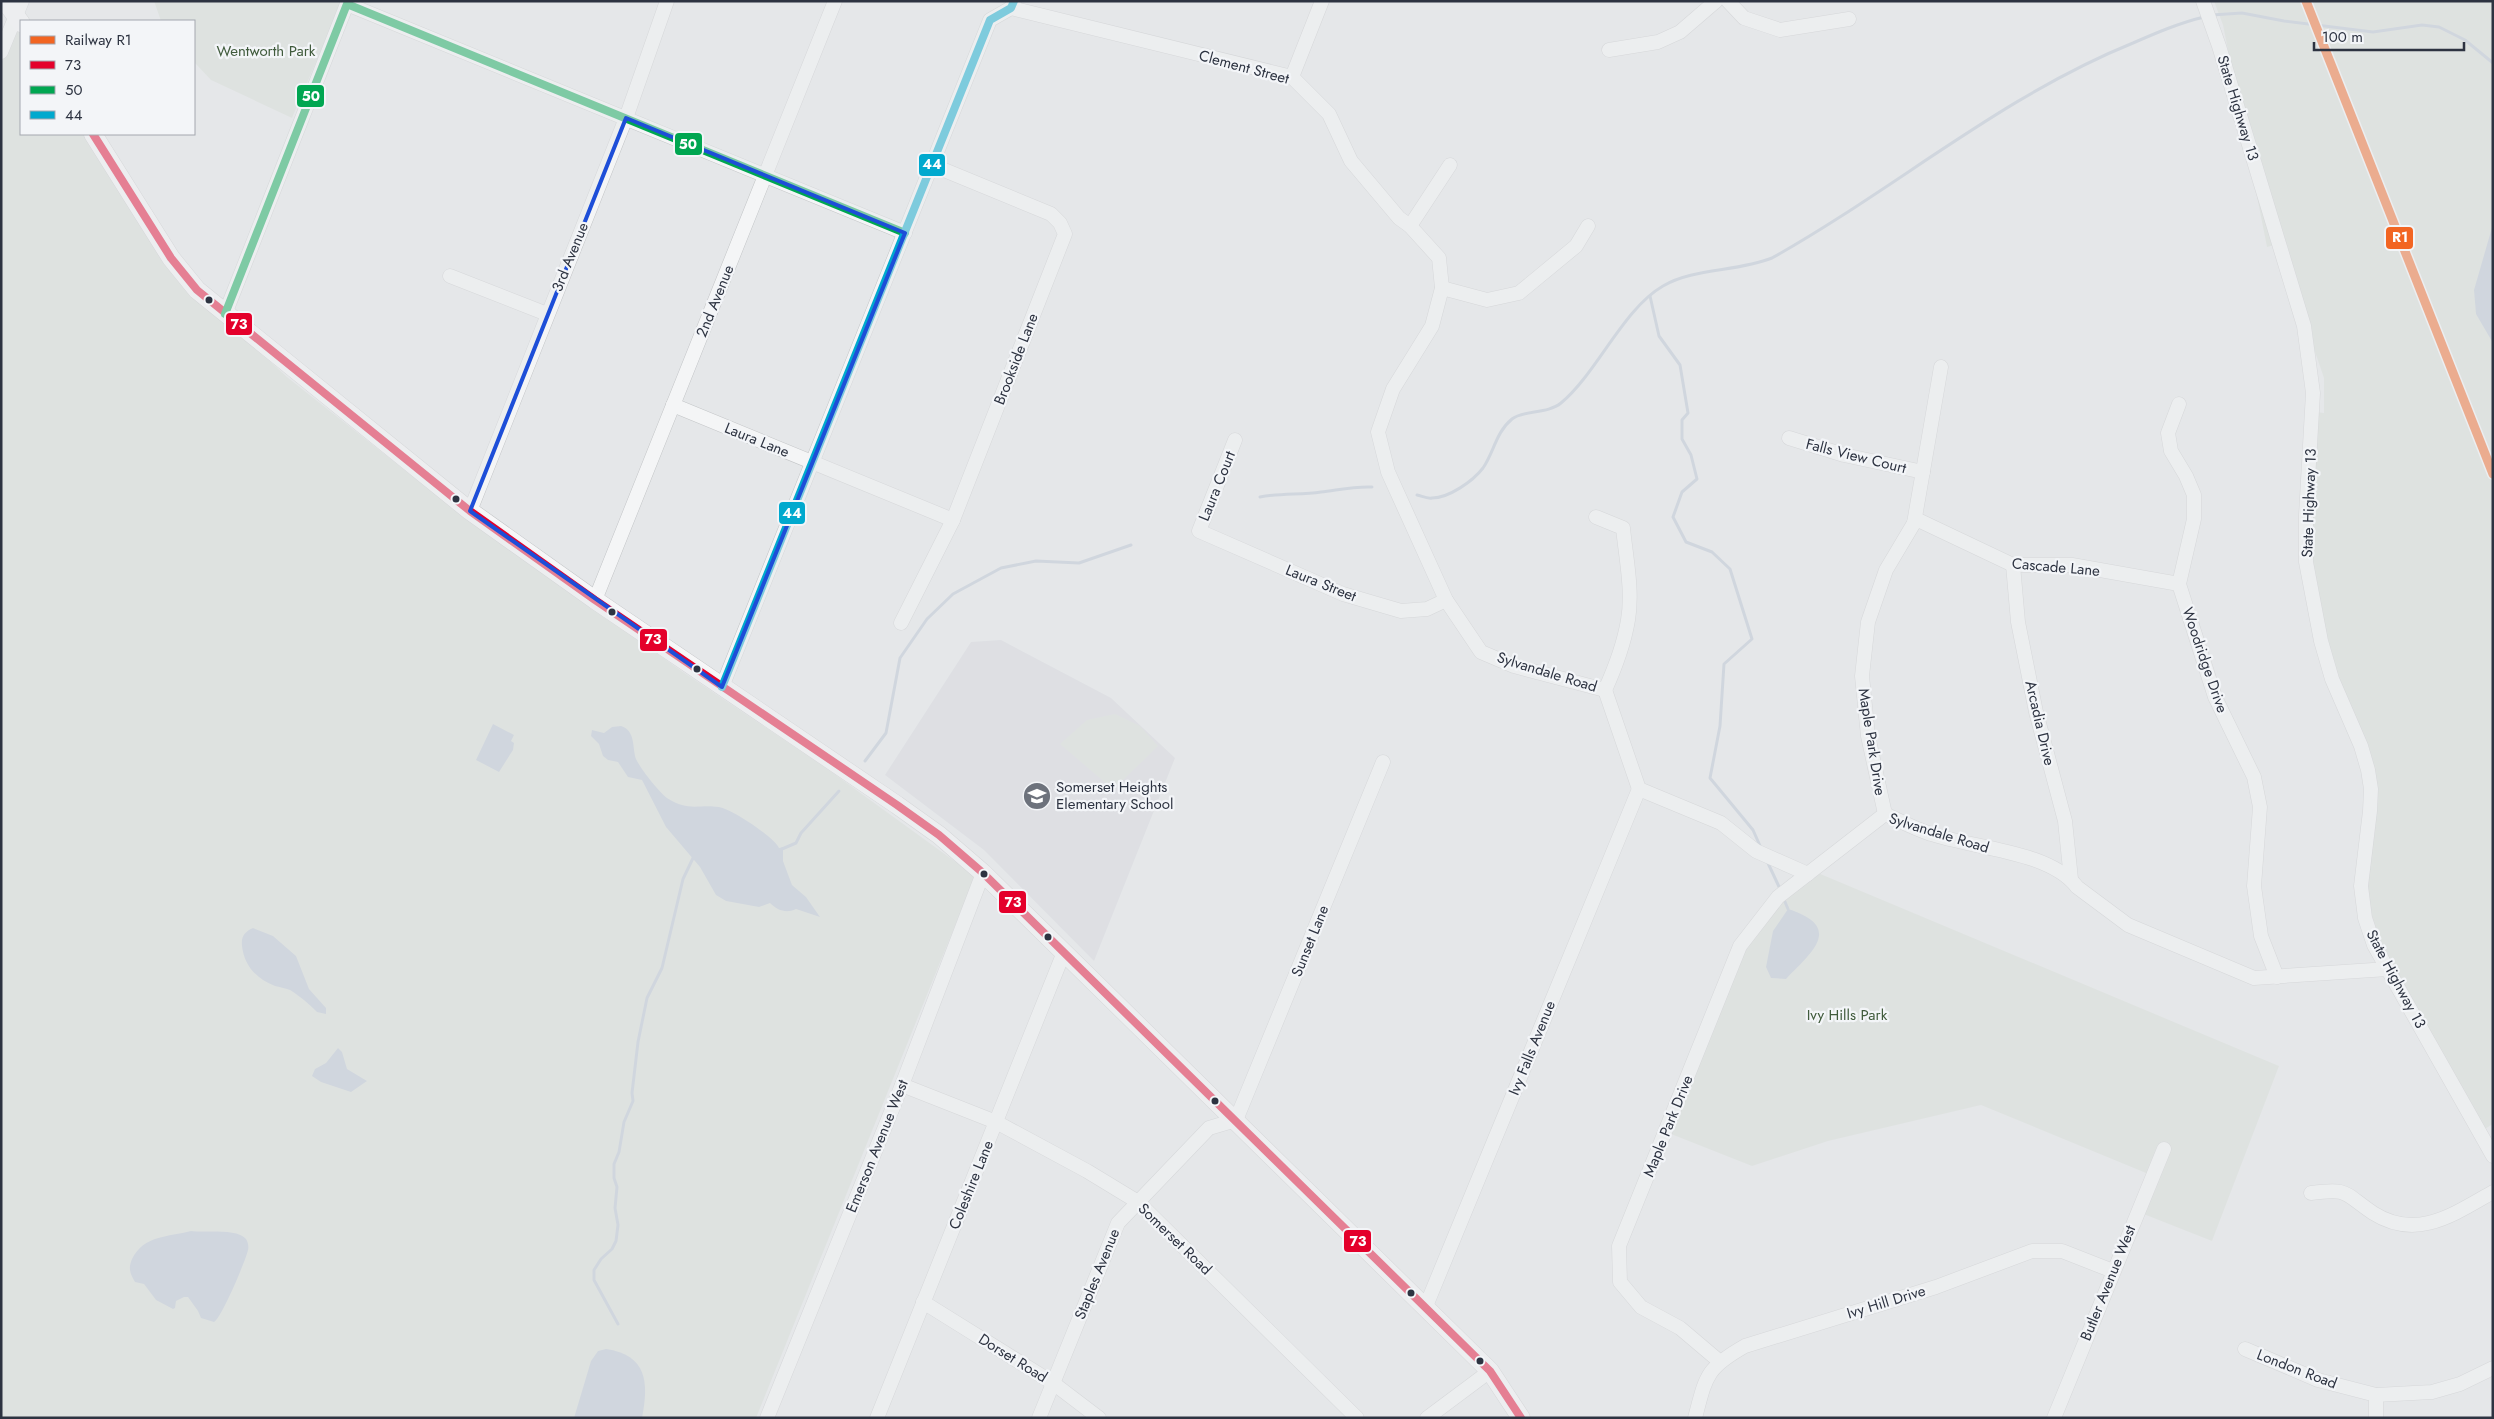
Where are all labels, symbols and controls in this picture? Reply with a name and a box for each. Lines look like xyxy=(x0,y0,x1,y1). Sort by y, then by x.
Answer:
legend xyxy=(20,20,195,135)
scale bar xyxy=(2314,20,2464,52)
text: 100 m xyxy=(2322,26,2363,48)
text: Railway R1 xyxy=(65,29,132,51)
park label: Wentworth Park xyxy=(217,40,316,62)
street label: Clement Street xyxy=(1196,44,1292,90)
street label: State Highway 13 xyxy=(2212,53,2264,163)
text: 73 xyxy=(65,54,81,76)
text: 50 xyxy=(65,79,82,101)
line badge: 50 xyxy=(296,84,325,108)
text: 50 xyxy=(302,86,320,106)
text: 44 xyxy=(65,104,83,126)
line badge: 50 xyxy=(674,132,703,156)
text: 50 xyxy=(679,134,697,154)
line badge: 44 xyxy=(918,153,946,177)
text: 44 xyxy=(922,154,942,174)
street label: 3rd Avenue xyxy=(546,219,594,295)
line badge: R1 xyxy=(2385,226,2414,250)
text: R1 xyxy=(2392,227,2408,247)
street label: 2nd Avenue xyxy=(691,261,740,340)
unlabelled marker xyxy=(204,295,214,305)
street label: Brookside Lane xyxy=(988,310,1044,408)
line badge: 73 xyxy=(225,312,253,336)
text: 73 xyxy=(230,314,248,334)
street label: Laura Lane xyxy=(721,417,793,463)
street label: Falls View Court xyxy=(1803,433,1909,479)
street label: Laura Court xyxy=(1193,447,1241,524)
street label: State Highway 13 xyxy=(2296,448,2322,558)
unlabelled marker xyxy=(451,494,461,504)
line badge: 44 xyxy=(778,501,806,525)
text: 44 xyxy=(782,503,802,523)
street label: Cascade Lane xyxy=(2011,552,2101,582)
street label: Laura Street xyxy=(1282,559,1360,607)
street label: Woodridge Drive xyxy=(2177,604,2233,716)
unlabelled marker xyxy=(607,607,617,617)
line badge: 73 xyxy=(639,628,668,652)
text: 73 xyxy=(644,629,662,649)
street label: Sylvandale Road xyxy=(1494,646,1600,698)
unlabelled marker xyxy=(692,664,702,674)
street label: Arcadia Drive xyxy=(2020,678,2061,768)
street label: Maple Park Drive xyxy=(1853,687,1891,797)
place label: Somerset Heights Elementary School xyxy=(1056,776,1173,815)
school or university icon: Somerset Heights Elementary School xyxy=(1022,781,1052,811)
street label: Sylvandale Road xyxy=(1886,807,1992,859)
unlabelled marker xyxy=(979,869,989,879)
line badge: 73 xyxy=(998,890,1027,914)
text: 73 xyxy=(1004,892,1022,912)
street label: Sunset Lane xyxy=(1286,902,1334,980)
street label: State Highway 13 xyxy=(2361,926,2431,1032)
unlabelled marker xyxy=(1043,932,1053,942)
street label: Ivy Falls Avenue xyxy=(1503,997,1561,1099)
park label: Ivy Hills Park xyxy=(1807,1004,1888,1026)
street label: Maple Park Drive xyxy=(1638,1071,1699,1180)
street label: Emerson Avenue West xyxy=(840,1076,914,1216)
unlabelled marker xyxy=(1210,1096,1220,1106)
street label: Coleshire Lane xyxy=(943,1137,999,1233)
street label: Somerset Road xyxy=(1133,1198,1217,1280)
street label: Butler Avenue West xyxy=(2075,1222,2141,1344)
street label: Staples Avenue xyxy=(1069,1225,1125,1323)
line badge: 73 xyxy=(1343,1229,1372,1253)
text: 73 xyxy=(1349,1231,1367,1251)
street label: Ivy Hill Drive xyxy=(1844,1280,1928,1324)
unlabelled marker xyxy=(1406,1288,1416,1298)
street label: Dorset Road xyxy=(974,1328,1052,1388)
street label: London Road xyxy=(2254,1344,2340,1394)
unlabelled marker xyxy=(1475,1356,1485,1366)

